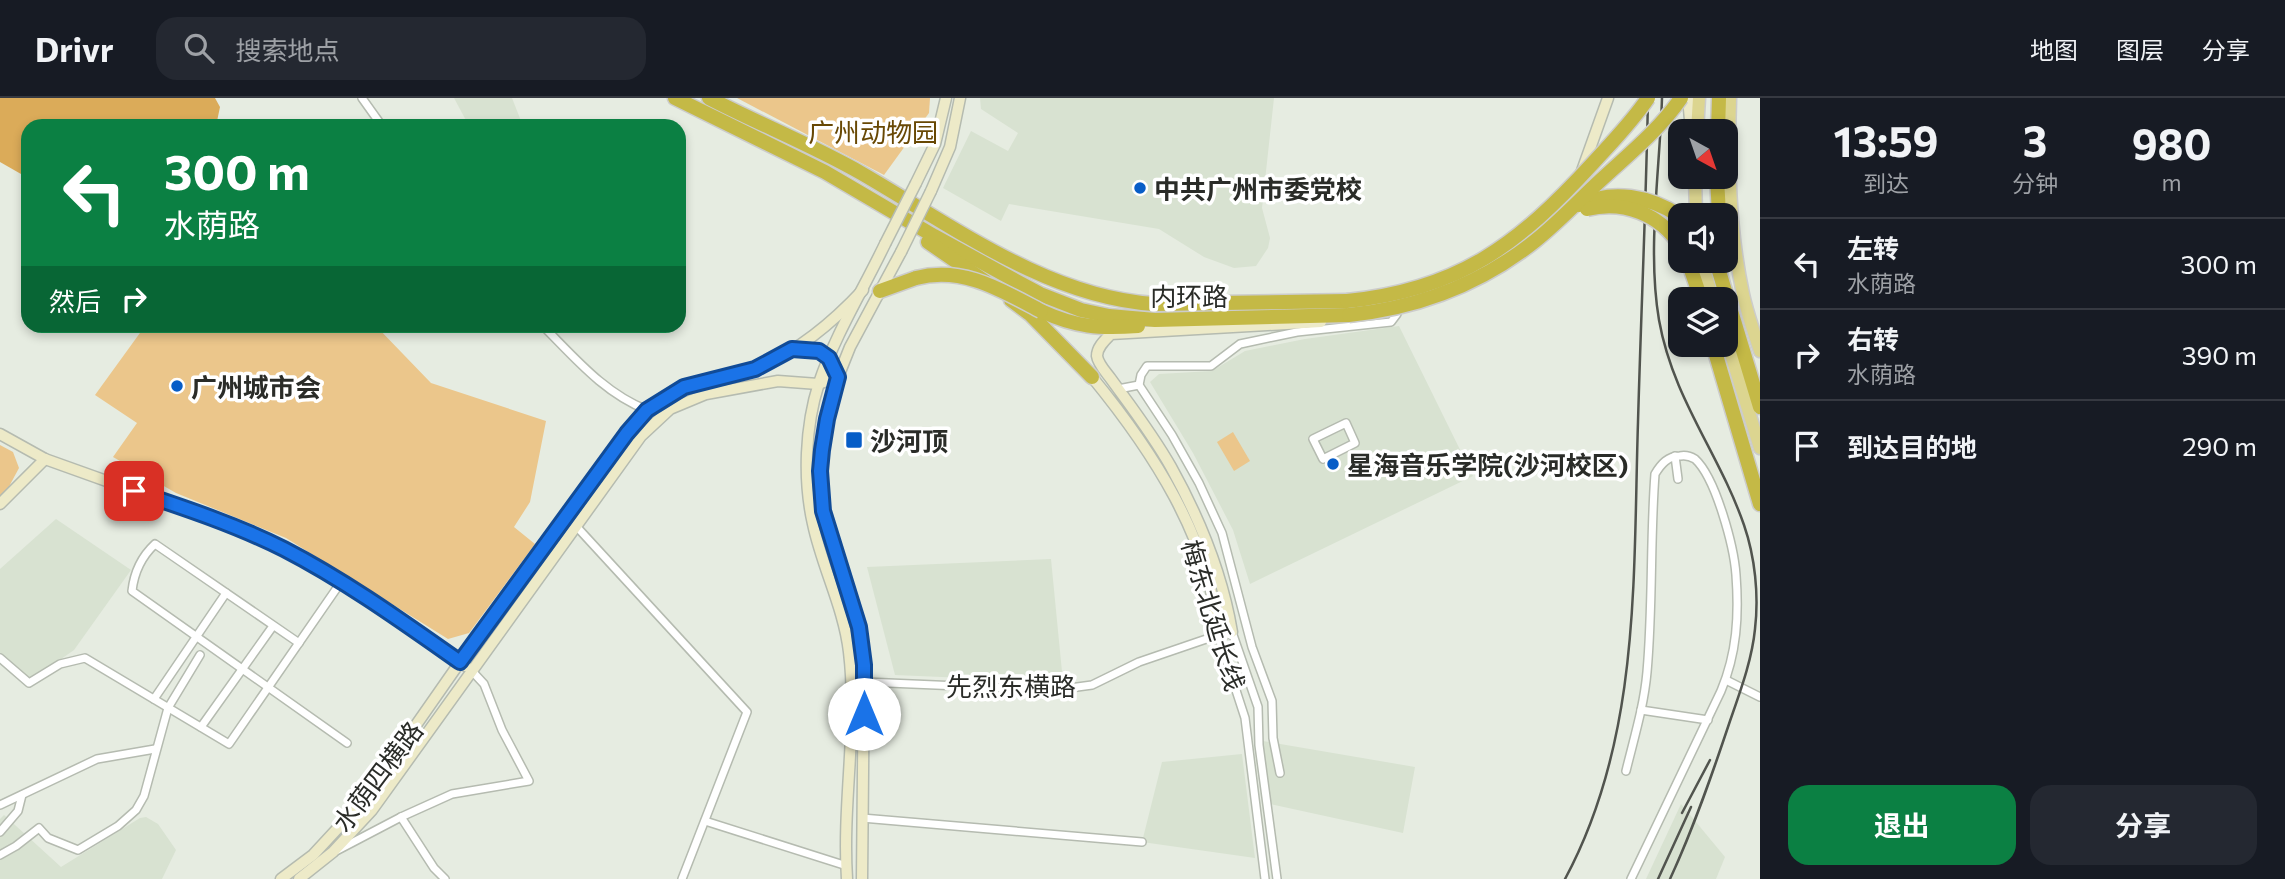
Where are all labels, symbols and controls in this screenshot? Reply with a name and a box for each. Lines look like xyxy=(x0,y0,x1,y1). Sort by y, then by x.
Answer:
search box xyxy=(156,17,646,80)
text: Drivr xyxy=(35,28,114,69)
icon: search xyxy=(180,29,218,67)
text: 搜索地点 xyxy=(236,34,340,65)
text: 地图 xyxy=(2030,35,2078,64)
text: 图层 xyxy=(2116,35,2164,64)
text: 分享 xyxy=(2202,35,2250,64)
text: 13:59 xyxy=(1834,114,1939,166)
text: 3 xyxy=(2023,114,2047,166)
park label: 广州动物园 xyxy=(808,116,938,147)
text: 980 xyxy=(2132,117,2211,169)
north arrow xyxy=(1668,119,1738,189)
map controls xyxy=(1668,119,1738,357)
text: 300 m xyxy=(164,140,310,200)
icon: left xyxy=(49,147,140,238)
text: m xyxy=(2161,168,2182,196)
text: 到达 xyxy=(1863,169,1909,197)
text: 分钟 xyxy=(2012,169,2058,197)
place label: 中共广州市委党校 xyxy=(1154,173,1362,204)
marker: 中共广州市委党校 xyxy=(1132,180,1148,196)
button: sound xyxy=(1668,203,1738,273)
text: 水荫路 xyxy=(164,204,260,244)
text: 左转 xyxy=(1847,232,1899,263)
icon: left xyxy=(1788,245,1826,283)
text: 300 m xyxy=(2181,248,2257,279)
text: 水荫路 xyxy=(1847,269,1916,297)
icon: right xyxy=(115,280,153,318)
street label: 内环路 xyxy=(1150,280,1228,311)
text: 然后 xyxy=(49,285,101,316)
button: layers xyxy=(1668,287,1738,357)
text: 右转 xyxy=(1847,323,1899,354)
icon: right xyxy=(1788,336,1826,374)
text: 390 m xyxy=(2182,339,2257,370)
text: 水荫路 xyxy=(1847,360,1916,388)
place label: 广州城市会 xyxy=(191,371,321,402)
marker: 广州城市会 xyxy=(169,378,185,394)
place label: 沙河顶 xyxy=(870,425,948,456)
icon: arrive xyxy=(1788,427,1826,465)
marker: 沙河顶 xyxy=(844,430,864,450)
text: 290 m xyxy=(2182,430,2257,461)
text: 到达目的地 xyxy=(1847,431,1977,462)
place label: 星海音乐学院(沙河校区) xyxy=(1347,449,1628,480)
marker: 星海音乐学院(沙河校区) xyxy=(1325,456,1341,472)
pin xyxy=(104,461,164,521)
icon: arrive xyxy=(115,472,153,510)
street label: 梅东北延长线 xyxy=(1176,536,1252,694)
street label: 先烈东横路 xyxy=(946,670,1076,701)
position arrow xyxy=(827,677,901,751)
street label: 水荫四横路 xyxy=(325,715,429,837)
button: 退出 xyxy=(1788,785,2016,865)
button: 分享 xyxy=(2030,785,2257,865)

